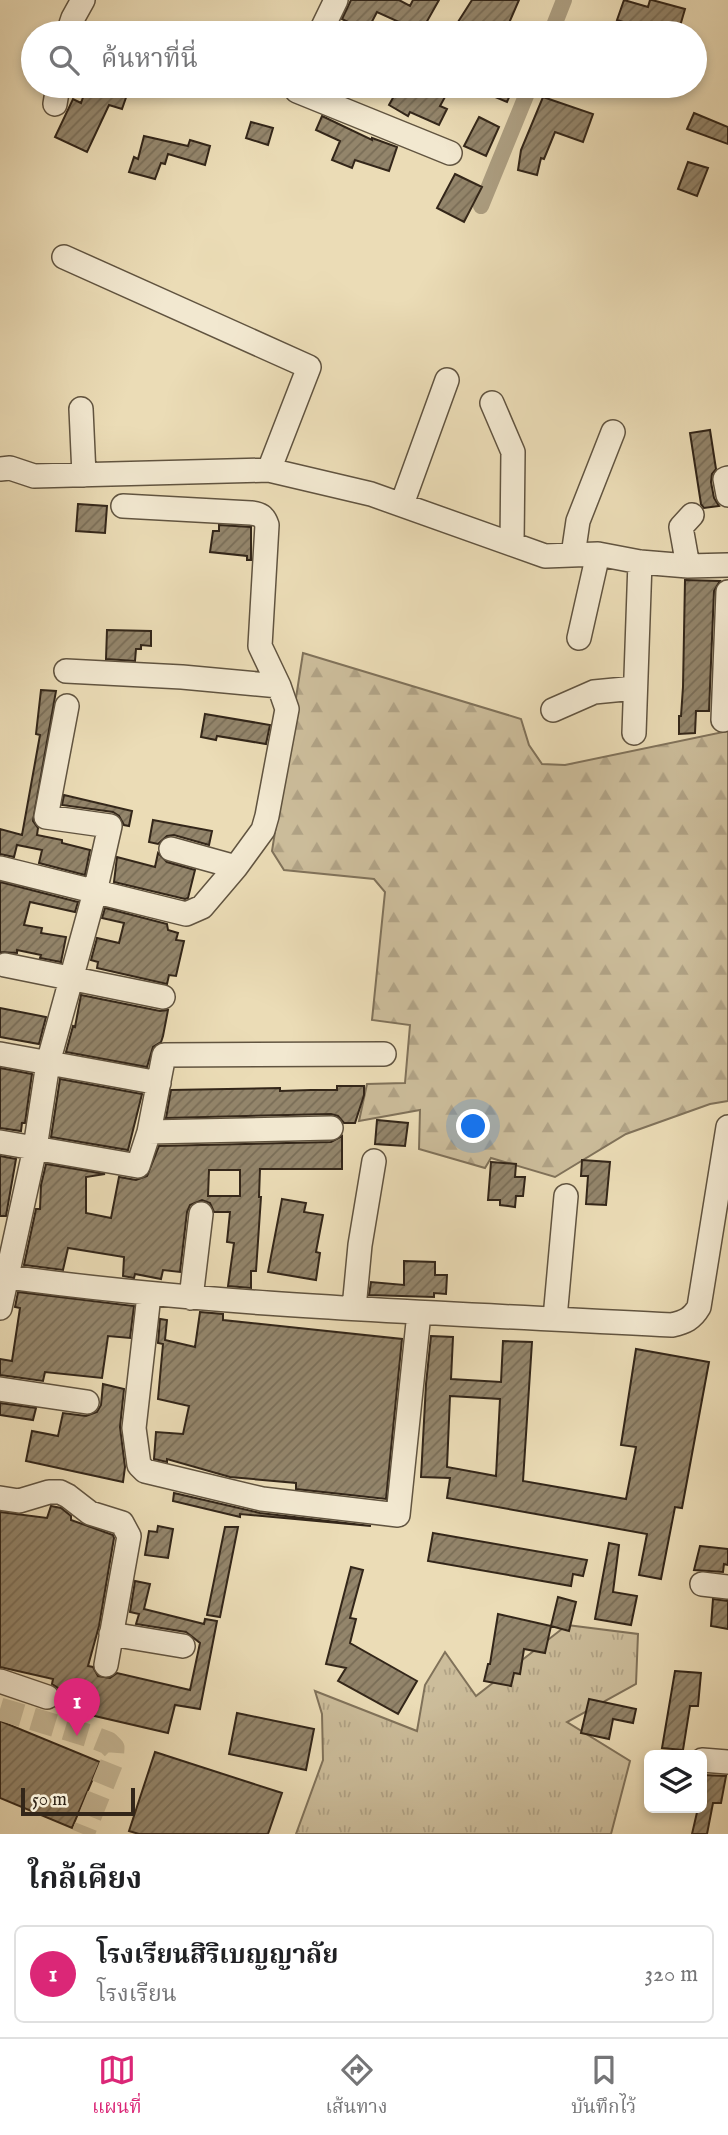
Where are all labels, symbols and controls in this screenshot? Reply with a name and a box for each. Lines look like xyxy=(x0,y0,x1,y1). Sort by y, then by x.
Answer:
search box xyxy=(21,21,707,98)
icon: search xyxy=(45,41,83,79)
text: ค้นหาที่นี่ xyxy=(101,43,198,76)
your location xyxy=(456,1109,490,1143)
pin: 1 xyxy=(54,1678,100,1736)
map controls xyxy=(644,1750,707,1813)
button: layers xyxy=(644,1750,707,1813)
scale bar xyxy=(21,1785,135,1817)
text: 50 m xyxy=(32,1788,67,1812)
text: ใกล้เคียง xyxy=(28,1861,142,1899)
text: โรงเรียนสิริเบญญาลัย xyxy=(97,1939,338,1972)
text: 1 xyxy=(49,1960,57,1989)
text: 320 m xyxy=(645,1960,698,1989)
text: โรงเรียน xyxy=(97,1980,177,2009)
tab: แผนที่ xyxy=(92,2051,142,2123)
tab: เส้นทาง xyxy=(326,2051,387,2123)
tab: บันทึกไว้ xyxy=(571,2051,636,2123)

